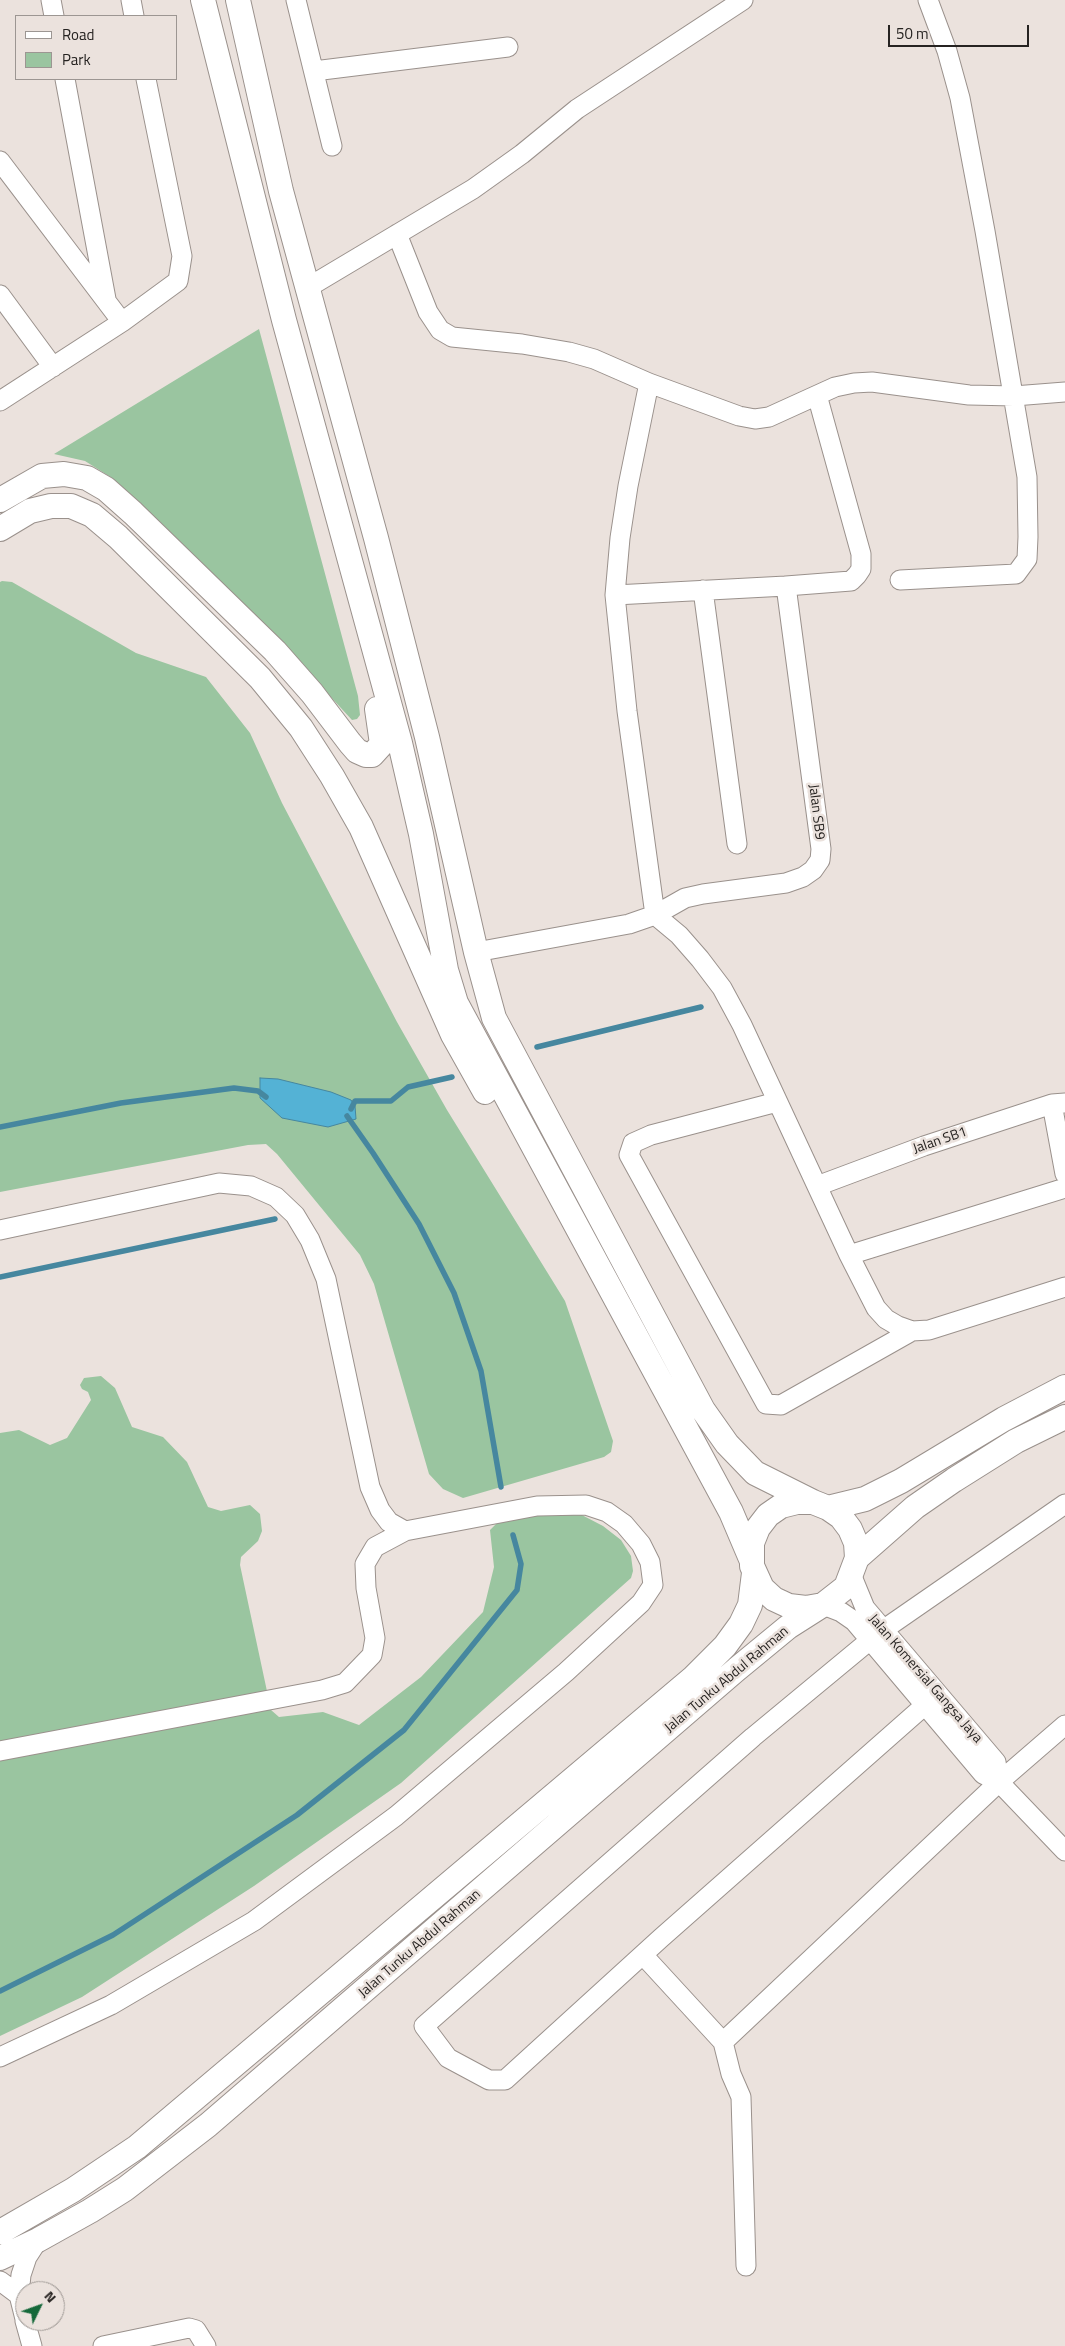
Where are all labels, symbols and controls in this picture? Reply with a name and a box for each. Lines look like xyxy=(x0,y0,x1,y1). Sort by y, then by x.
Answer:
legend xyxy=(15,15,178,80)
scale bar xyxy=(890,15,1031,47)
text: 50 m xyxy=(896,22,929,45)
text: Road xyxy=(62,23,94,46)
text: Park xyxy=(62,48,91,71)
street label: Jalan SB9 xyxy=(804,783,828,841)
street label: Jalan SB1 xyxy=(911,1124,969,1158)
street label: Jalan Komersial Gangsa Jaya xyxy=(864,1611,986,1747)
street label: Jalan Tunku Abdul Rahman xyxy=(662,1623,792,1737)
street label: Jalan Tunku Abdul Rahman xyxy=(355,1886,485,2002)
north arrow xyxy=(15,2281,65,2331)
text: N xyxy=(40,2286,62,2307)

